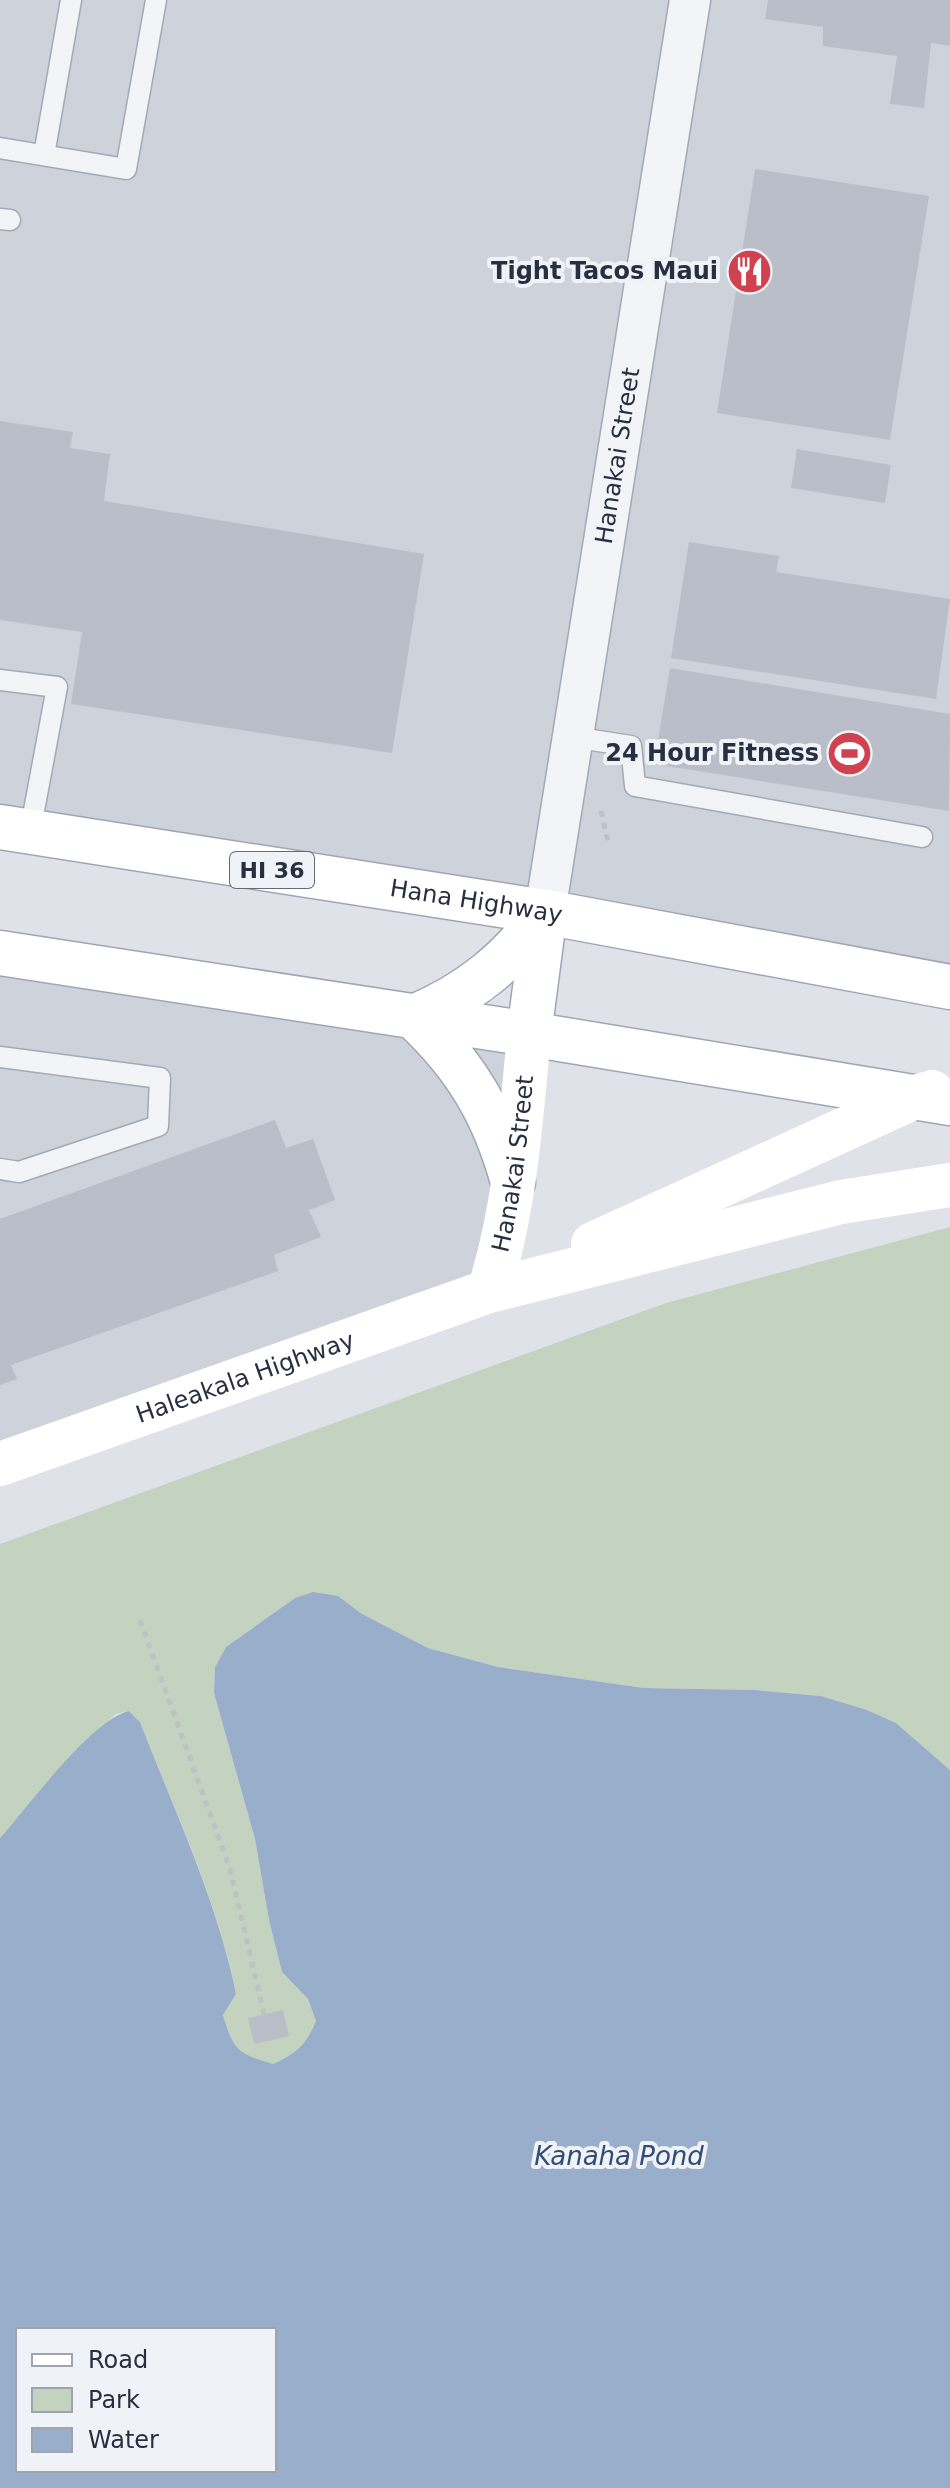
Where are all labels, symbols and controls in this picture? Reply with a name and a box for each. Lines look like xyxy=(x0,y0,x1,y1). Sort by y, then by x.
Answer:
restaurant icon: Tight Tacos Maui xyxy=(725,247,773,295)
place label: Tight Tacos Maui xyxy=(491,257,718,285)
street label: Hanakai Street xyxy=(590,366,645,546)
sports icon: 24 Hour Fitness xyxy=(826,729,874,777)
place label: 24 Hour Fitness xyxy=(605,739,819,767)
road number: HI 36 xyxy=(230,852,314,888)
street label: Hana Highway xyxy=(388,874,565,929)
street label: Hanakai Street xyxy=(486,1074,539,1255)
street label: Haleakala Highway xyxy=(132,1326,358,1429)
water label: Kanaha Pond xyxy=(534,2141,704,2171)
legend xyxy=(16,2328,276,2472)
text: Road xyxy=(88,2346,148,2374)
text: Park xyxy=(88,2386,140,2414)
text: Water xyxy=(88,2426,159,2454)

